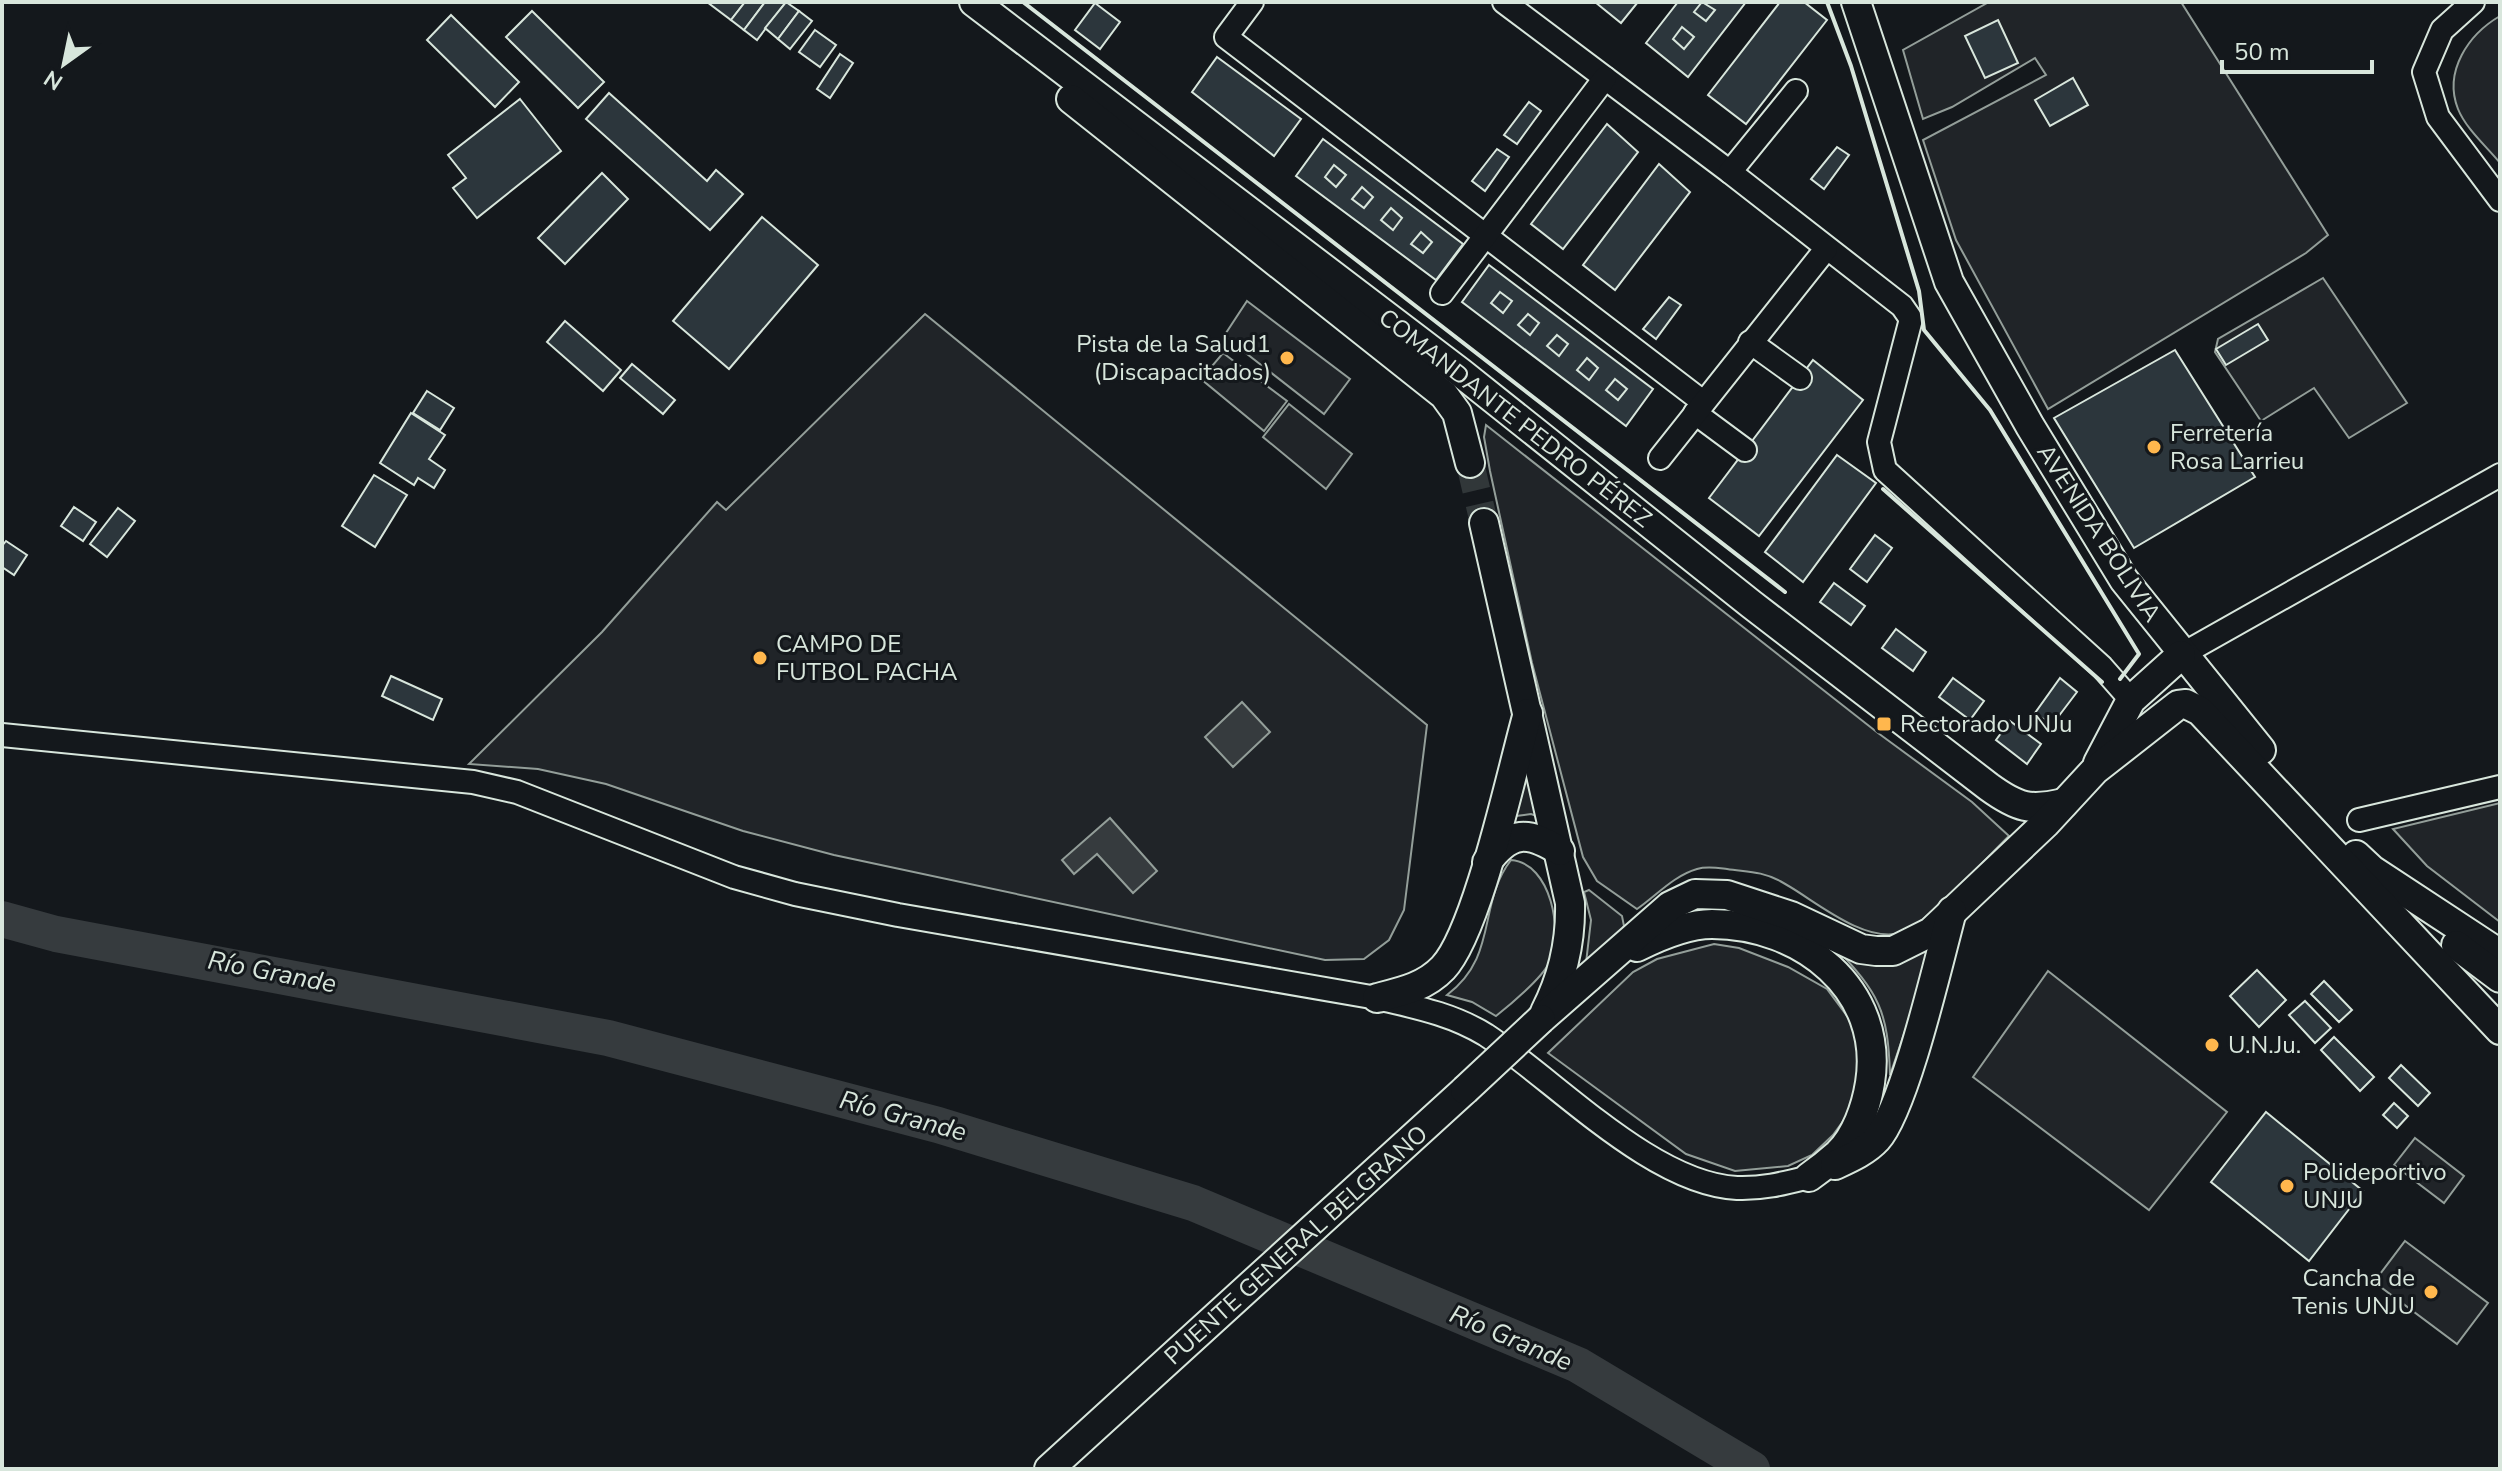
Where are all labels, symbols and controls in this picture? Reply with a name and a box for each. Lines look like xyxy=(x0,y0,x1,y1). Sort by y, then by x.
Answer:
north arrow xyxy=(24,24,104,104)
scale bar xyxy=(2222,24,2372,74)
text: 50 m xyxy=(2234,36,2290,68)
text: N xyxy=(39,63,69,97)
street label: COMANDANTE PEDRO PÉREZ xyxy=(1372,301,1658,535)
place label: Pista de la Salud1 (Discapacitados) xyxy=(1076,328,1271,388)
marker: Pista de la Salud1 (Discapacitados) xyxy=(1278,349,1296,367)
place label: Ferretería Rosa Larrieu xyxy=(2170,417,2304,477)
street label: AVENIDA BOLIVIA xyxy=(2030,438,2169,628)
marker: Ferretería Rosa Larrieu xyxy=(2145,438,2163,456)
place label: CAMPO DE FUTBOL PACHA xyxy=(776,628,958,688)
marker: CAMPO DE FUTBOL PACHA xyxy=(751,649,769,667)
place label: Rectorado UNJu xyxy=(1900,708,2072,740)
marker: Rectorado UNJu xyxy=(1875,715,1893,733)
water label: Río Grande xyxy=(205,942,339,1002)
place label: U.N.Ju. xyxy=(2228,1029,2301,1061)
marker: U.N.Ju. xyxy=(2203,1036,2221,1054)
water label: Río Grande xyxy=(836,1082,971,1150)
street label: PUENTE GENERAL BELGRANO xyxy=(1158,1118,1434,1372)
place label: Polideportivo UNJU xyxy=(2303,1156,2447,1216)
marker: Polideportivo UNJU xyxy=(2278,1177,2296,1195)
place label: Cancha de Tenis UNJU xyxy=(2292,1262,2415,1322)
marker: Cancha de Tenis UNJU xyxy=(2422,1283,2440,1301)
water label: Río Grande xyxy=(1444,1296,1578,1380)

